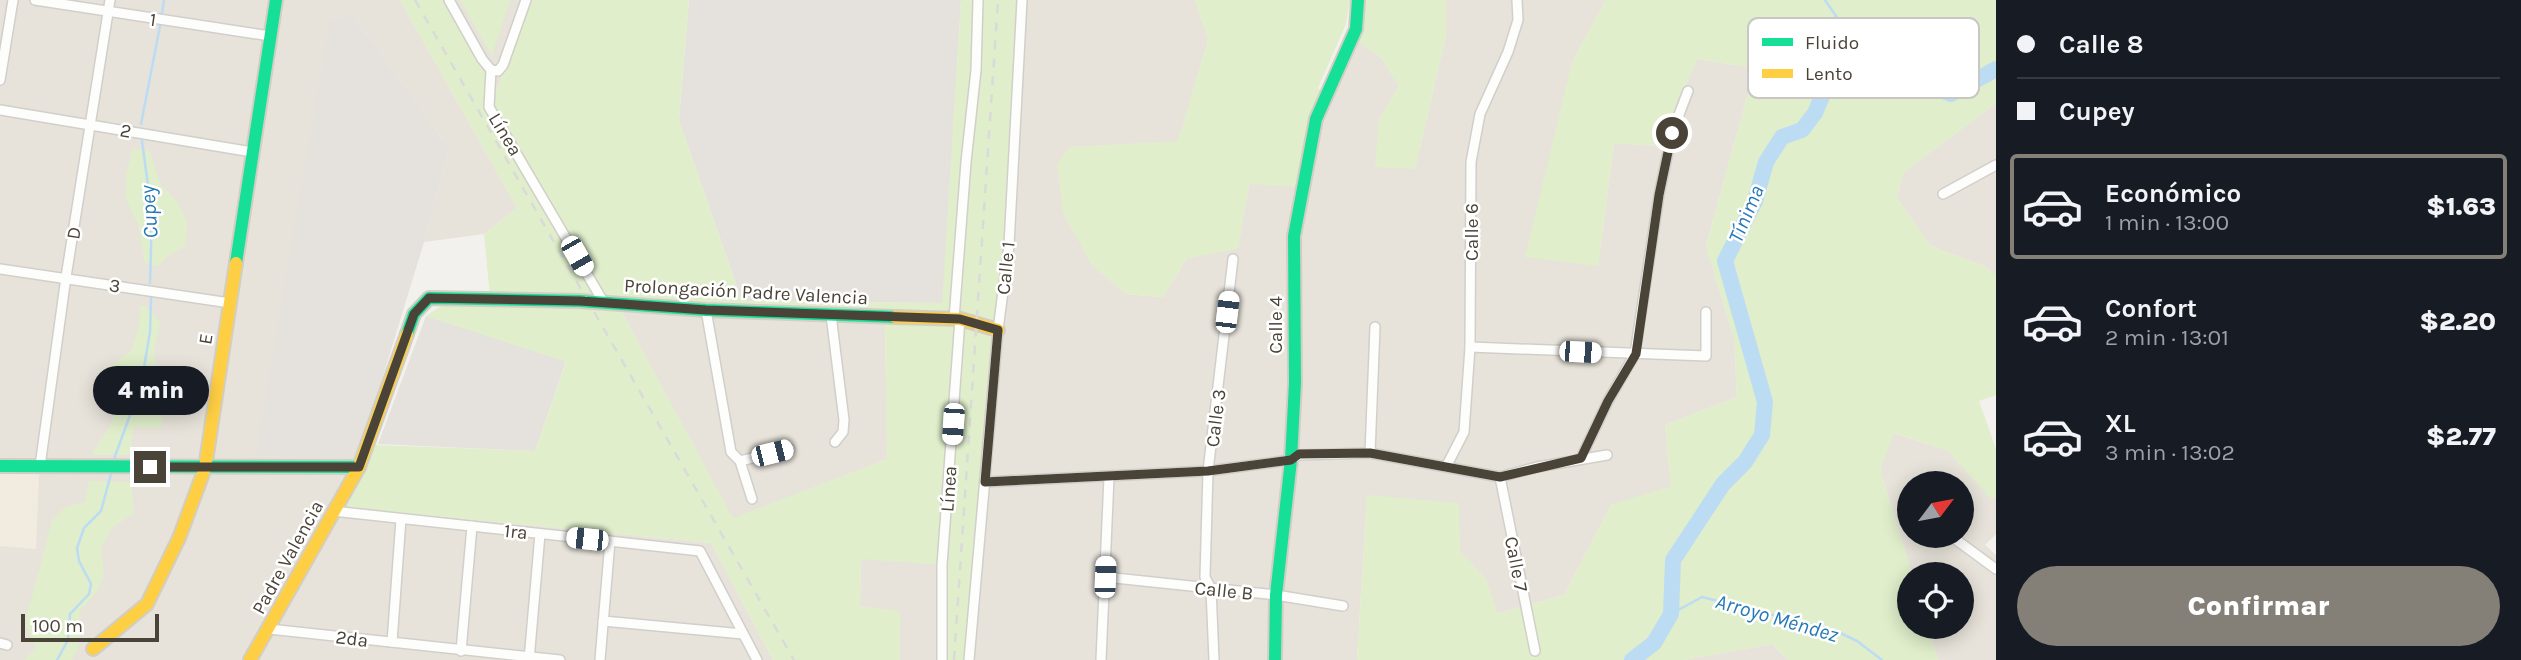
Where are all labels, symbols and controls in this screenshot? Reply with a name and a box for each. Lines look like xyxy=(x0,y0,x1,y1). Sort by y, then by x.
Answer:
street label: 1 xyxy=(148,9,158,31)
legend xyxy=(1748,18,1979,98)
text: Calle 8 xyxy=(2059,29,2144,60)
text: Fluido xyxy=(1805,32,1859,54)
text: Lento xyxy=(1805,63,1853,85)
text: Cupey xyxy=(2059,96,2135,127)
street label: Línea xyxy=(484,109,526,160)
route start xyxy=(1656,117,1688,149)
street label: 2 xyxy=(118,119,133,143)
icon: car xyxy=(2021,175,2084,238)
text: Económico xyxy=(2105,178,2241,209)
water label: Tínima xyxy=(1723,182,1769,246)
water label: Cupey xyxy=(135,184,163,239)
text: $1.63 xyxy=(2426,191,2496,222)
street label: Calle 6 xyxy=(1461,203,1483,261)
text: 1 min · 13:00 xyxy=(2105,209,2229,236)
street label: D xyxy=(62,225,86,241)
car xyxy=(558,233,597,279)
street label: Calle 1 xyxy=(992,240,1020,296)
street label: 3 xyxy=(108,274,122,298)
street label: Prolongación Padre Valencia xyxy=(623,275,869,309)
car xyxy=(1215,290,1240,334)
icon: car xyxy=(2021,290,2084,353)
text: Confort xyxy=(2105,293,2197,324)
street label: Calle 4 xyxy=(1265,296,1287,354)
text: $2.20 xyxy=(2420,306,2496,337)
text: 2 min · 13:01 xyxy=(2105,324,2229,351)
street label: E xyxy=(194,332,218,346)
car xyxy=(1559,340,1602,364)
callout: 4 min xyxy=(92,365,208,414)
text: 4 min xyxy=(118,377,184,404)
street label: Calle 3 xyxy=(1202,388,1230,448)
car xyxy=(942,402,965,446)
icon: car xyxy=(2021,405,2084,468)
text: XL xyxy=(2105,408,2136,439)
text: $2.77 xyxy=(2426,421,2496,452)
car xyxy=(750,438,795,468)
text: 3 min · 13:02 xyxy=(2105,439,2235,466)
route end xyxy=(134,451,166,483)
street label: Línea xyxy=(936,465,962,513)
north arrow xyxy=(1897,471,1974,548)
map controls xyxy=(1897,471,1974,639)
street label: Padre Valencia xyxy=(248,497,328,618)
street label: 1ra xyxy=(503,520,529,544)
car xyxy=(566,526,609,552)
street label: Calle 7 xyxy=(1500,535,1532,594)
car xyxy=(1094,556,1117,598)
button: locate xyxy=(1897,562,1974,639)
button: Confirmar xyxy=(2017,566,2500,646)
street label: Calle B xyxy=(1193,577,1254,605)
water label: Arroyo Méndez xyxy=(1713,589,1841,647)
scale bar xyxy=(21,611,159,643)
text: 100 m xyxy=(32,615,83,637)
street label: 2da xyxy=(334,626,369,652)

